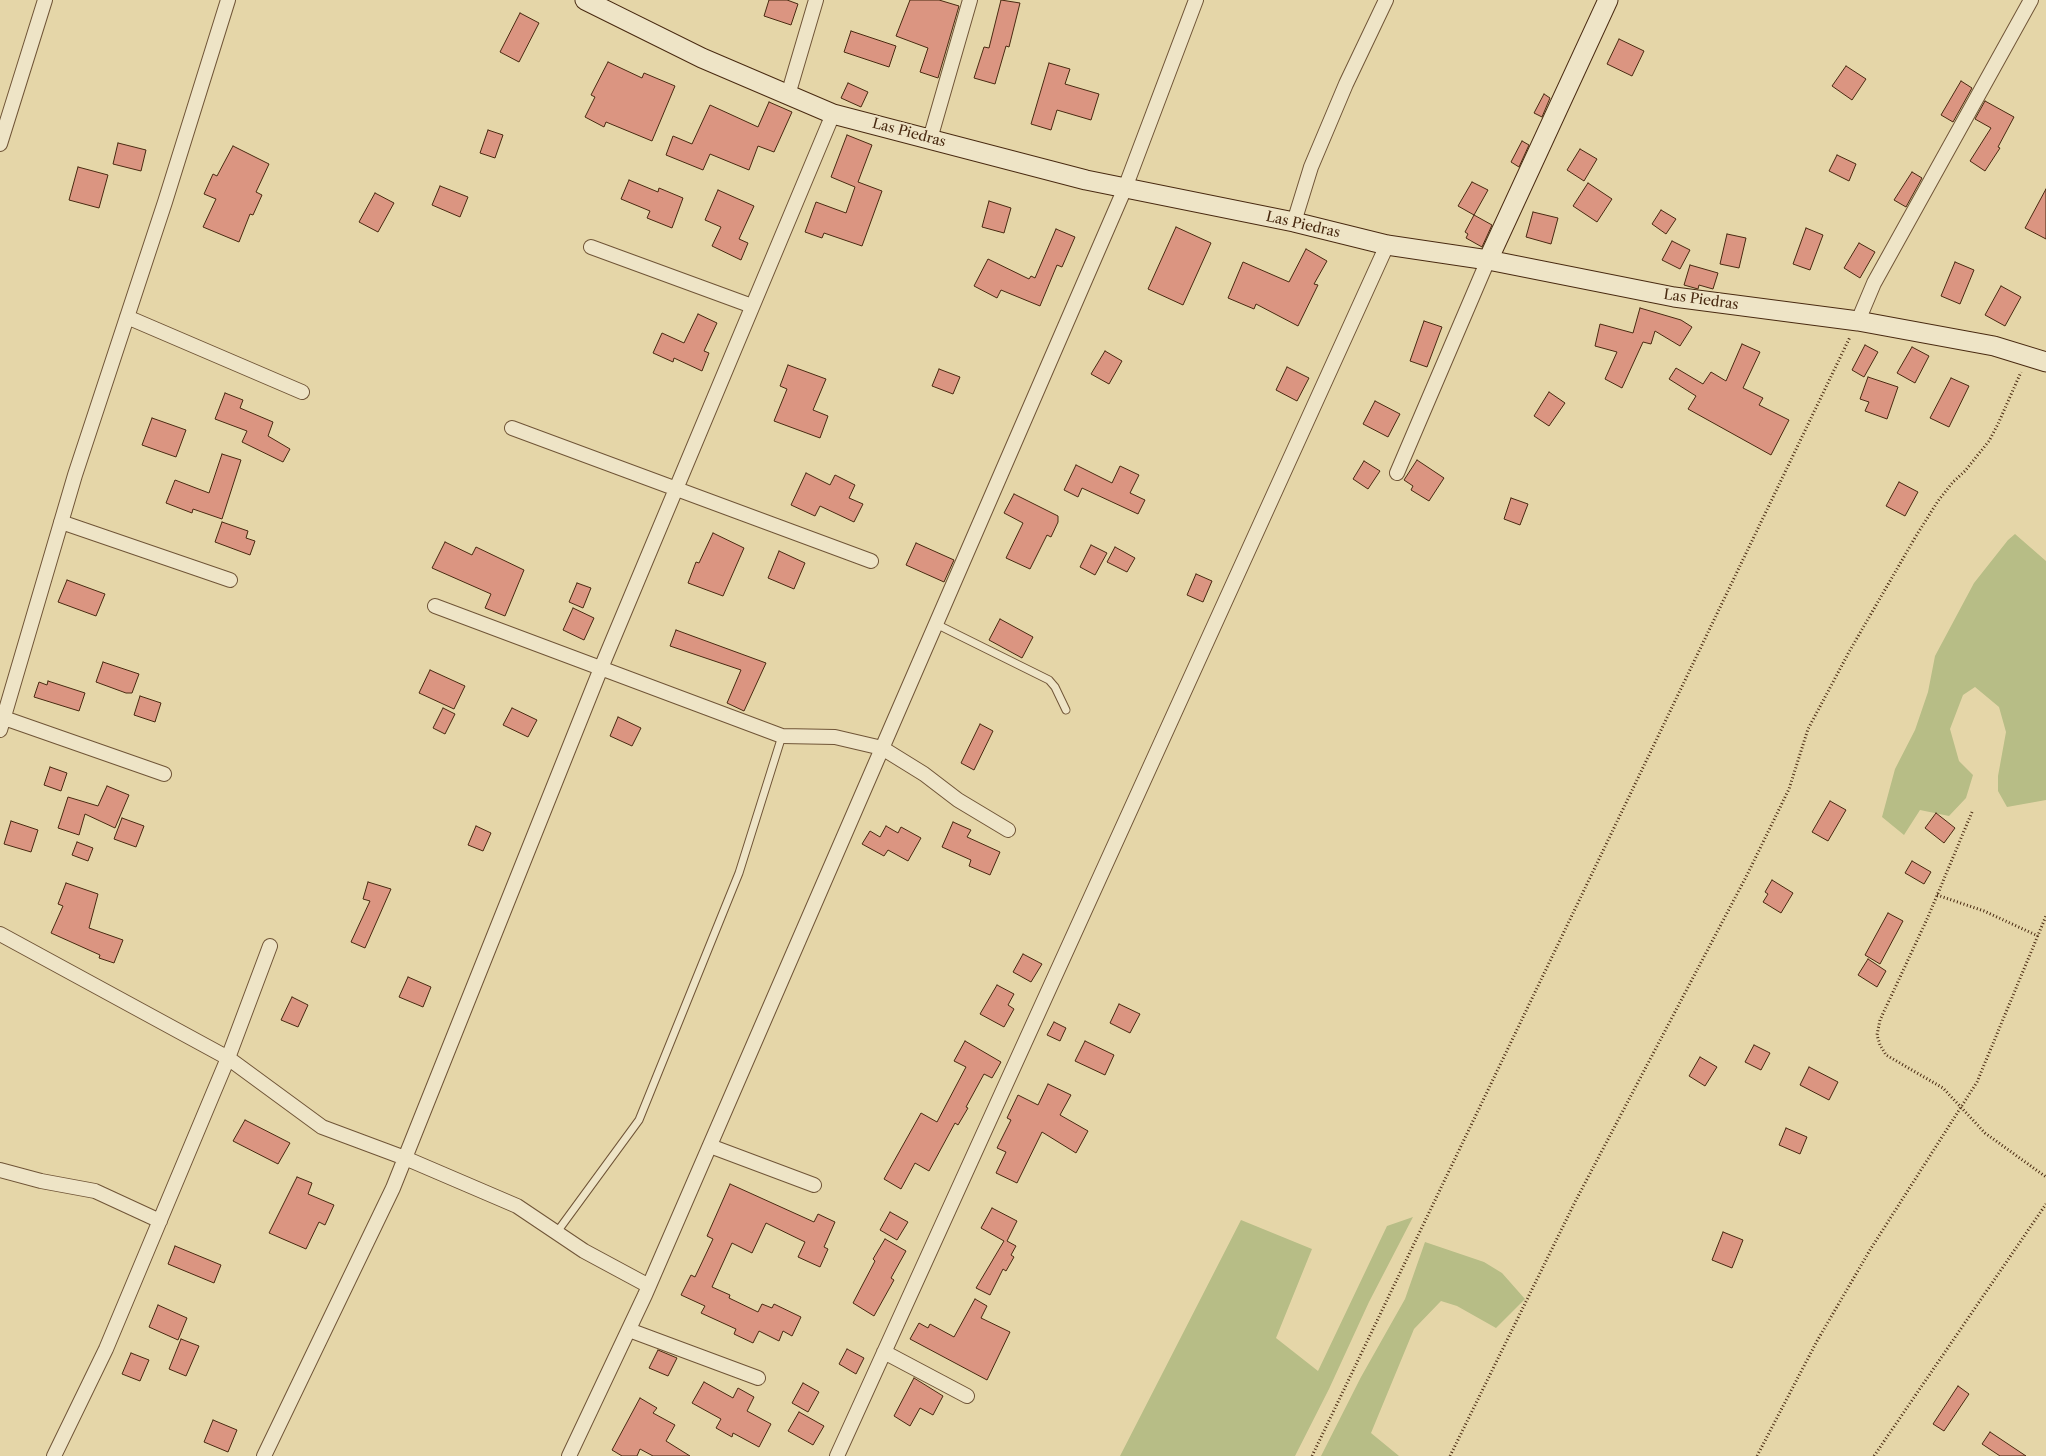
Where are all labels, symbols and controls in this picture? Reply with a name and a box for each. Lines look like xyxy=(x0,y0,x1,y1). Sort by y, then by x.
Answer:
street label: Las Piedras xyxy=(870,115,948,151)
street label: Las Piedras xyxy=(1264,208,1342,242)
street label: Las Piedras xyxy=(1662,286,1740,314)

